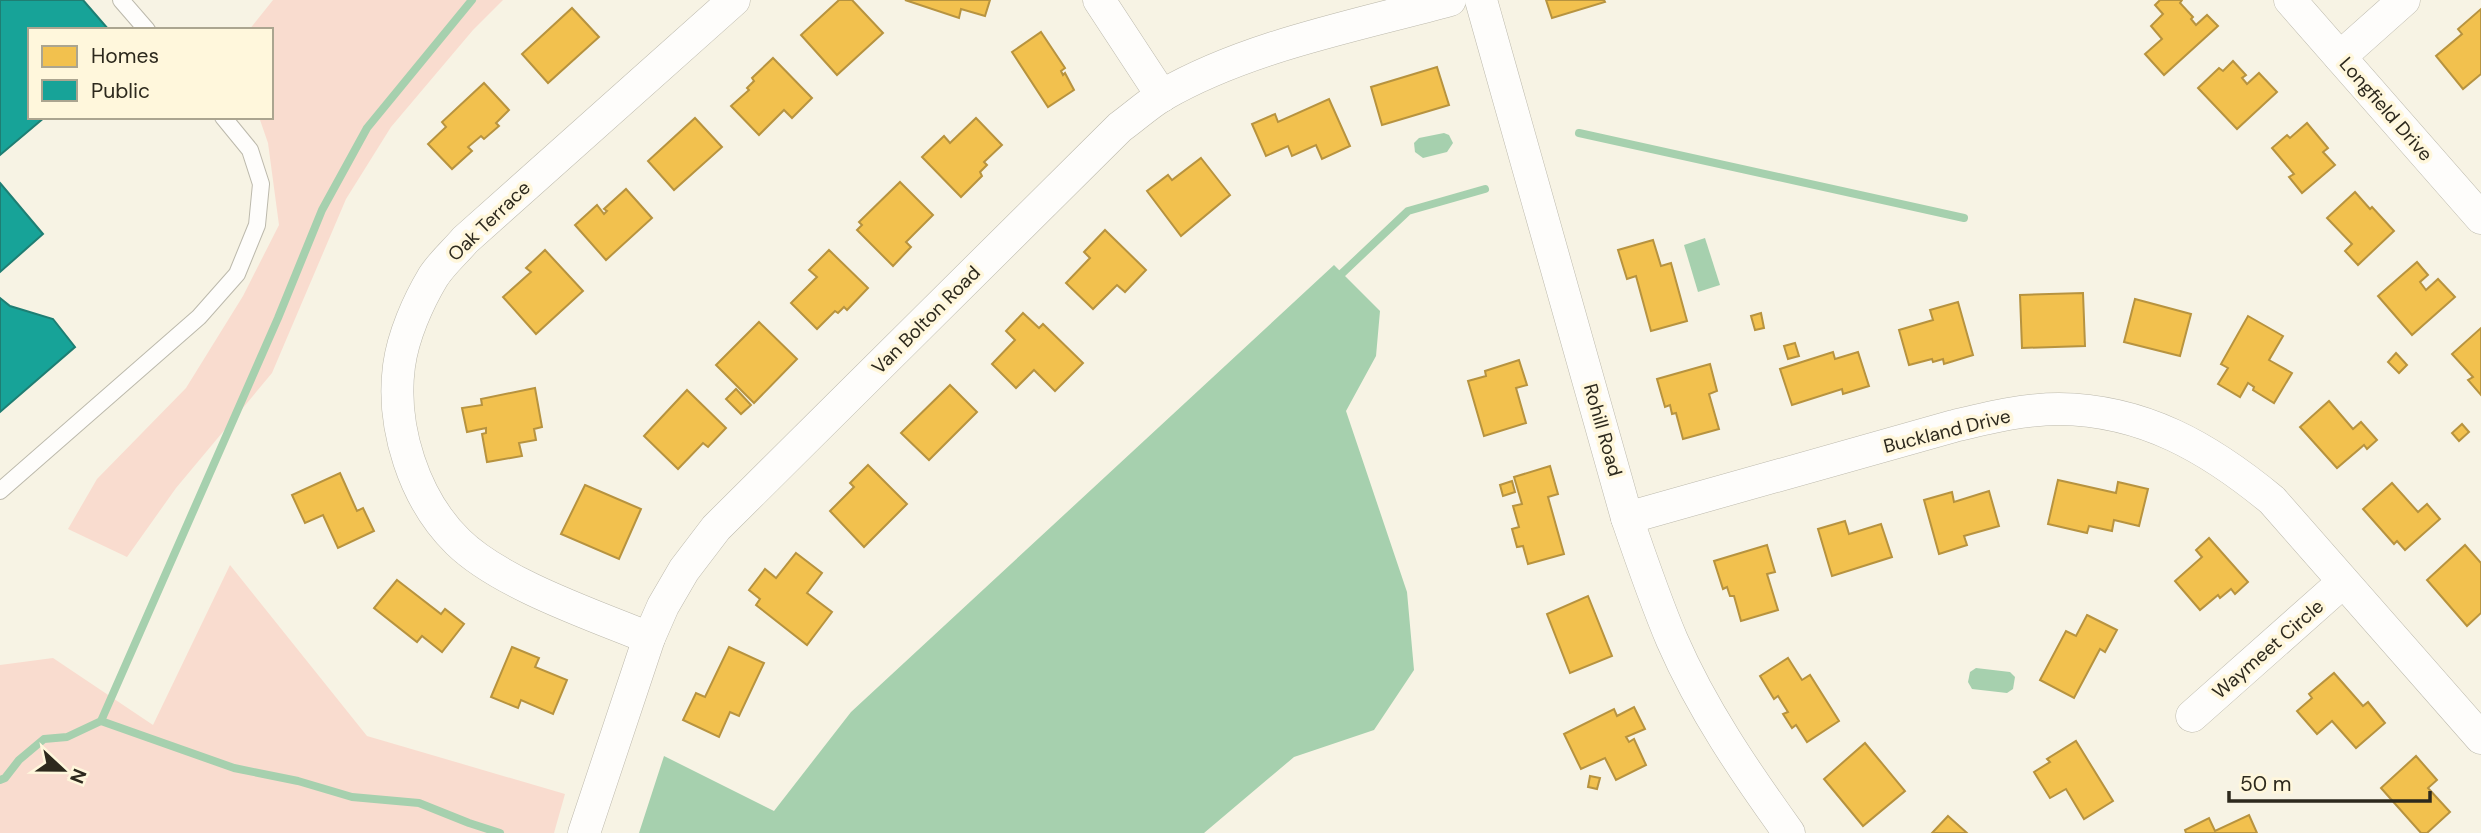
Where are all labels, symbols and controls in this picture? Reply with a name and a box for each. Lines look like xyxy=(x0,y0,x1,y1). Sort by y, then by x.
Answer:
legend xyxy=(28,28,273,119)
text: Homes xyxy=(91,42,159,70)
street label: Longfield Drive xyxy=(2334,52,2438,166)
text: Public xyxy=(91,77,150,105)
street label: Oak Terrace xyxy=(442,175,536,267)
street label: Van Bolton Road xyxy=(866,260,986,380)
street label: Rohill Road xyxy=(1578,381,1628,479)
street label: Buckland Drive xyxy=(1881,403,2013,459)
street label: Waymeet Circle xyxy=(2207,594,2329,704)
north arrow xyxy=(28,735,98,805)
scale bar xyxy=(2229,760,2430,804)
text: N xyxy=(64,765,92,787)
text: 50 m xyxy=(2240,770,2291,798)

